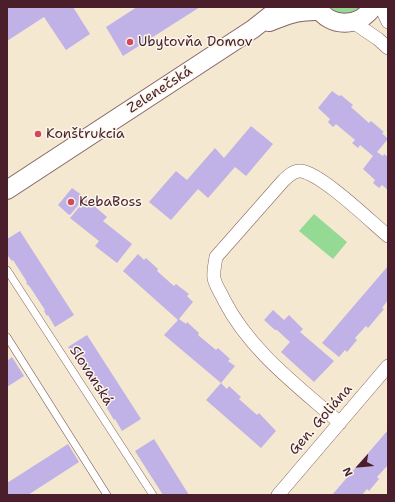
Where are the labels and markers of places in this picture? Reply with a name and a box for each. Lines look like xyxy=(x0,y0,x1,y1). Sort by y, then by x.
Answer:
place label: Ubytovňa Domov xyxy=(138,34,252,50)
marker: Ubytovňa Domov xyxy=(125,37,135,47)
place label: Konštrukcia xyxy=(46,126,125,142)
marker: Konštrukcia xyxy=(33,129,43,139)
place label: KebaBoss xyxy=(79,194,142,210)
marker: KebaBoss xyxy=(66,197,76,207)

